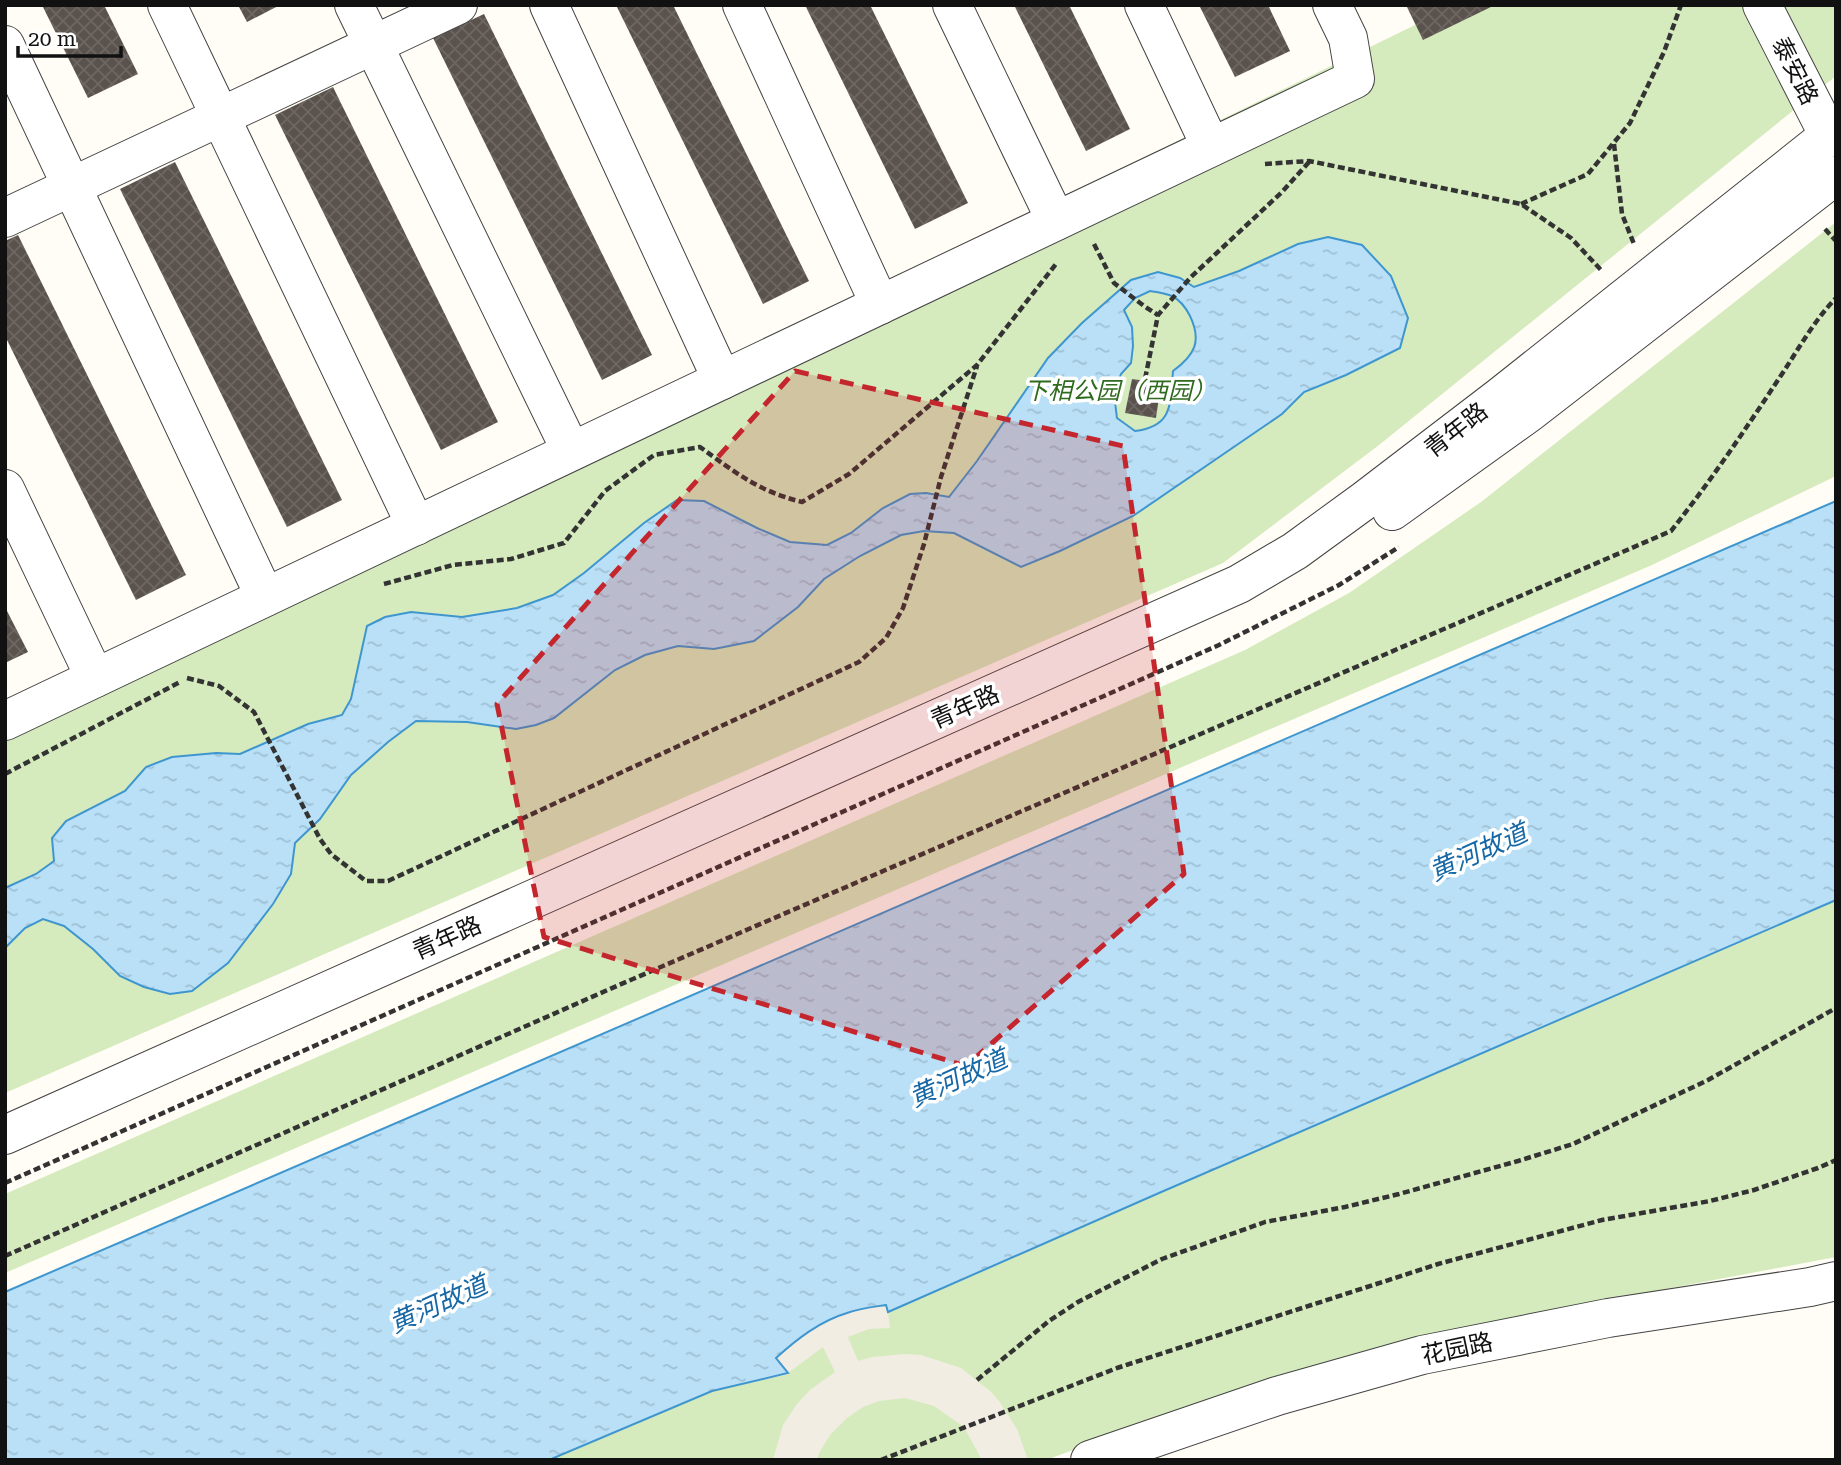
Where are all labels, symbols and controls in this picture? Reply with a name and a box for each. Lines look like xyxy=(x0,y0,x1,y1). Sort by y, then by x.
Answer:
scale bar xyxy=(18,14,121,58)
text: 20 m xyxy=(28,27,76,51)
street label: 泰安路 xyxy=(1766,33,1824,109)
park label: 下相公园（西园） xyxy=(1024,377,1216,405)
street label: 青年路 xyxy=(1419,397,1493,463)
street label: 青年路 xyxy=(926,680,1004,734)
water label: 黄河故道 xyxy=(1424,816,1535,887)
street label: 青年路 xyxy=(408,911,486,965)
water label: 黄河故道 xyxy=(904,1042,1015,1113)
water label: 黄河故道 xyxy=(384,1268,495,1339)
street label: 花园路 xyxy=(1419,1328,1495,1370)

